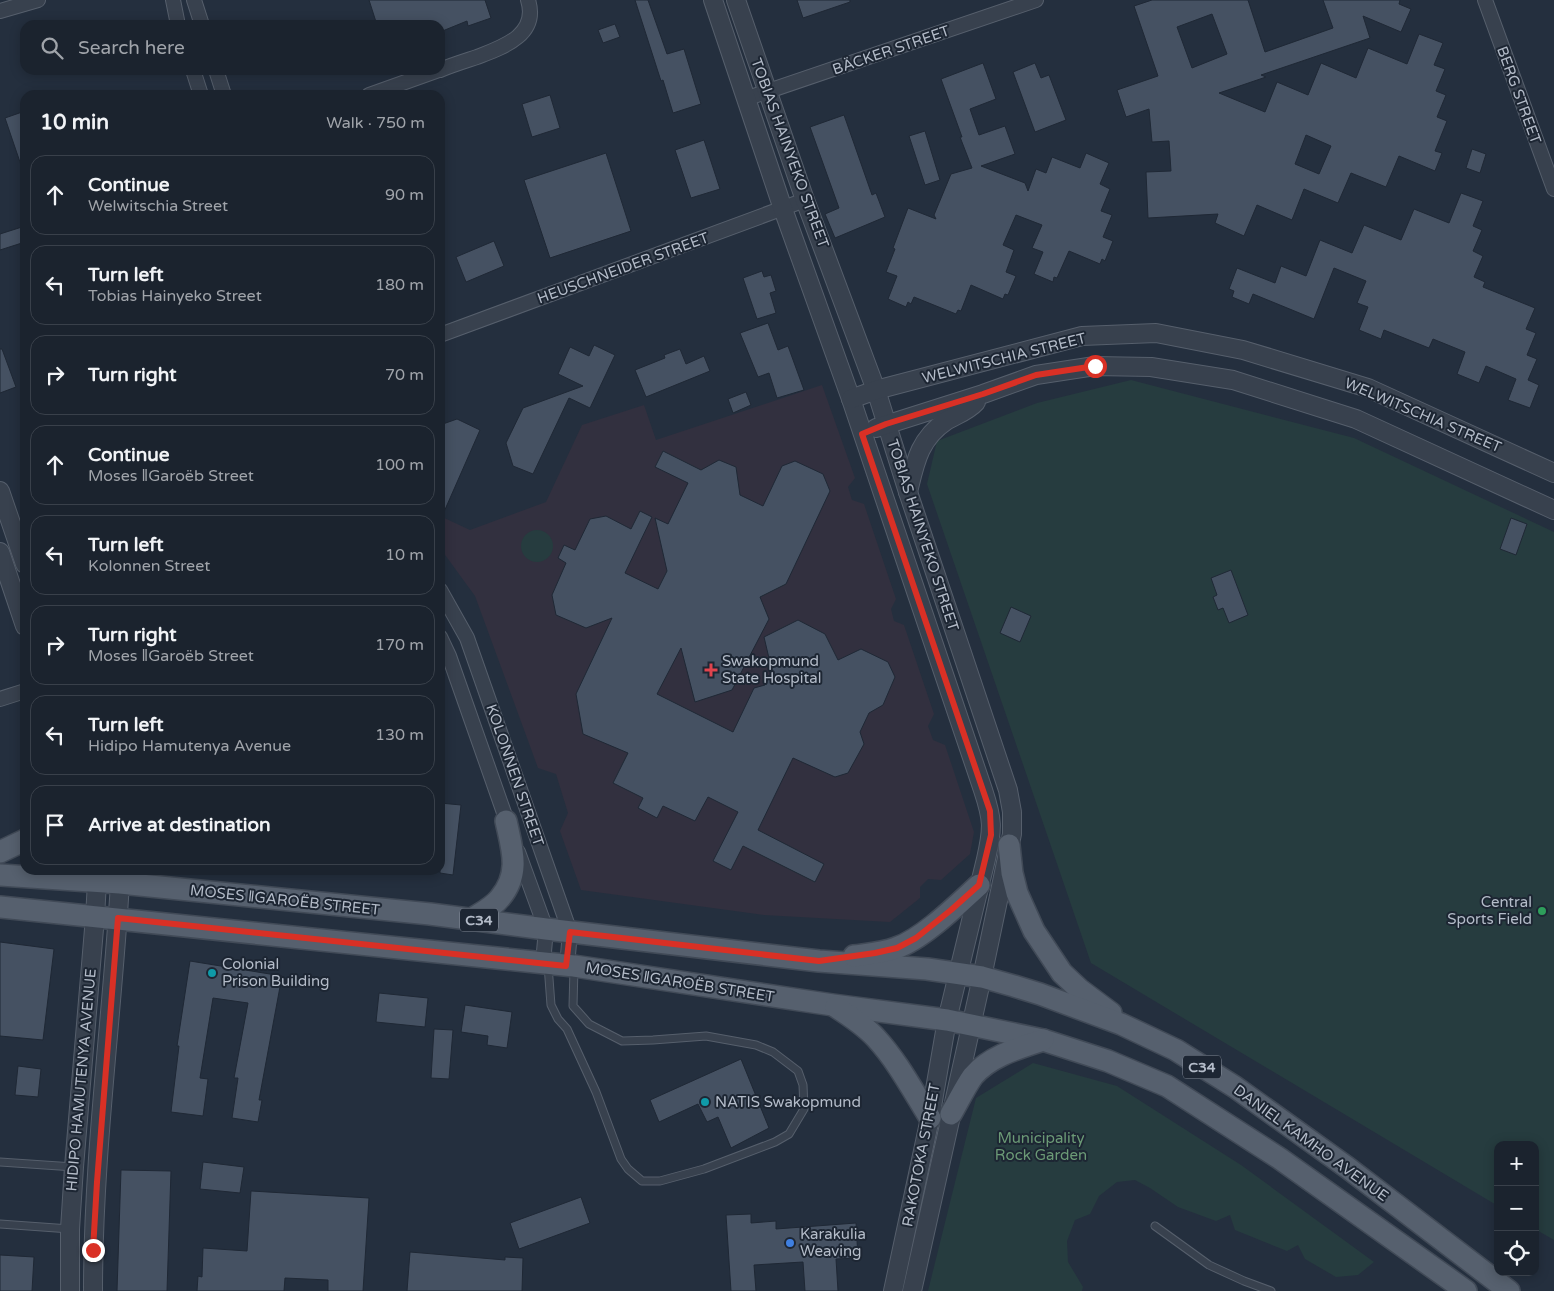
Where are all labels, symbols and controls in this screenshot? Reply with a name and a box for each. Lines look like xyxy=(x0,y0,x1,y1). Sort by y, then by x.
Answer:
search box xyxy=(20,20,445,75)
street label: BÄCKER STREET xyxy=(830,22,952,78)
icon: search xyxy=(38,34,66,62)
text: Search here xyxy=(78,37,185,59)
street label: BERG STREET xyxy=(1493,44,1545,146)
street label: TOBIAS HAINYEKO STREET xyxy=(747,56,833,250)
text: 10 min xyxy=(40,110,109,135)
text: Walk · 750 m xyxy=(326,113,425,133)
text: Continue xyxy=(88,174,170,196)
icon: ahead xyxy=(41,181,69,209)
text: 90 m xyxy=(385,185,424,205)
text: Welwitschia Street xyxy=(88,196,228,216)
street label: HEUSCHNEIDER STREET xyxy=(535,229,711,307)
text: Turn left xyxy=(88,264,164,286)
icon: left xyxy=(41,271,69,299)
text: 180 m xyxy=(375,275,424,295)
text: Tobias Hainyeko Street xyxy=(88,286,262,306)
street label: WELWITSCHIA STREET xyxy=(920,329,1088,387)
route start xyxy=(1084,355,1107,378)
icon: right xyxy=(41,361,69,389)
text: Turn right xyxy=(88,364,176,386)
text: 70 m xyxy=(385,365,424,385)
street label: WELWITSCHIA STREET xyxy=(1342,374,1504,456)
street label: TOBIAS HAINYEKO STREET xyxy=(883,437,963,633)
text: Continue xyxy=(88,444,170,466)
icon: ahead xyxy=(41,451,69,479)
text: 100 m xyxy=(375,455,424,475)
text: Moses ǁGaroëb Street xyxy=(88,466,254,486)
text: Turn left xyxy=(88,534,164,556)
icon: left xyxy=(41,541,69,569)
text: 10 m xyxy=(385,545,424,565)
text: Kolonnen Street xyxy=(88,556,210,576)
text: Turn right xyxy=(88,624,176,646)
icon: right xyxy=(41,631,69,659)
text: 170 m xyxy=(375,635,424,655)
text: Moses ǁGaroëb Street xyxy=(88,646,254,666)
place label: Swakopmund State Hospital xyxy=(722,652,821,687)
marker: Swakopmund State Hospital xyxy=(704,663,718,677)
street label: KOLONNEN STREET xyxy=(482,702,548,848)
text: Turn left xyxy=(88,714,164,736)
icon: left xyxy=(41,721,69,749)
text: 130 m xyxy=(375,725,424,745)
text: Hidipo Hamutenya Avenue xyxy=(88,736,291,756)
icon: arrive xyxy=(41,811,69,839)
text: Arrive at destination xyxy=(88,814,271,836)
street label: MOSES ǁGAROËB STREET xyxy=(189,881,381,919)
place label: Central Sports Field xyxy=(1447,893,1532,928)
marker: Central Sports Field xyxy=(1536,905,1548,917)
road number: C34 xyxy=(460,908,498,932)
place label: Colonial Prison Building xyxy=(222,955,330,990)
street label: MOSES ǁGAROËB STREET xyxy=(584,958,776,1006)
marker: Colonial Prison Building xyxy=(206,967,218,979)
street label: HIDIPO HAMUTENYA AVENUE xyxy=(62,968,100,1192)
road number: C34 xyxy=(1183,1056,1221,1078)
street label: DANIEL KAMHO AVENUE xyxy=(1230,1081,1392,1205)
street label: RAKOTOKA STREET xyxy=(898,1082,944,1228)
place label: NATIS Swakopmund xyxy=(715,1093,861,1111)
marker: NATIS Swakopmund xyxy=(699,1096,711,1108)
park label: Municipality Rock Garden xyxy=(995,1129,1087,1164)
map controls xyxy=(1494,1141,1539,1276)
button: + xyxy=(1494,1141,1539,1186)
button: − xyxy=(1494,1186,1539,1231)
place label: Karakulia Weaving xyxy=(800,1225,866,1260)
button: locate xyxy=(1494,1231,1539,1276)
marker: Karakulia Weaving xyxy=(784,1237,796,1249)
route end xyxy=(82,1239,105,1262)

